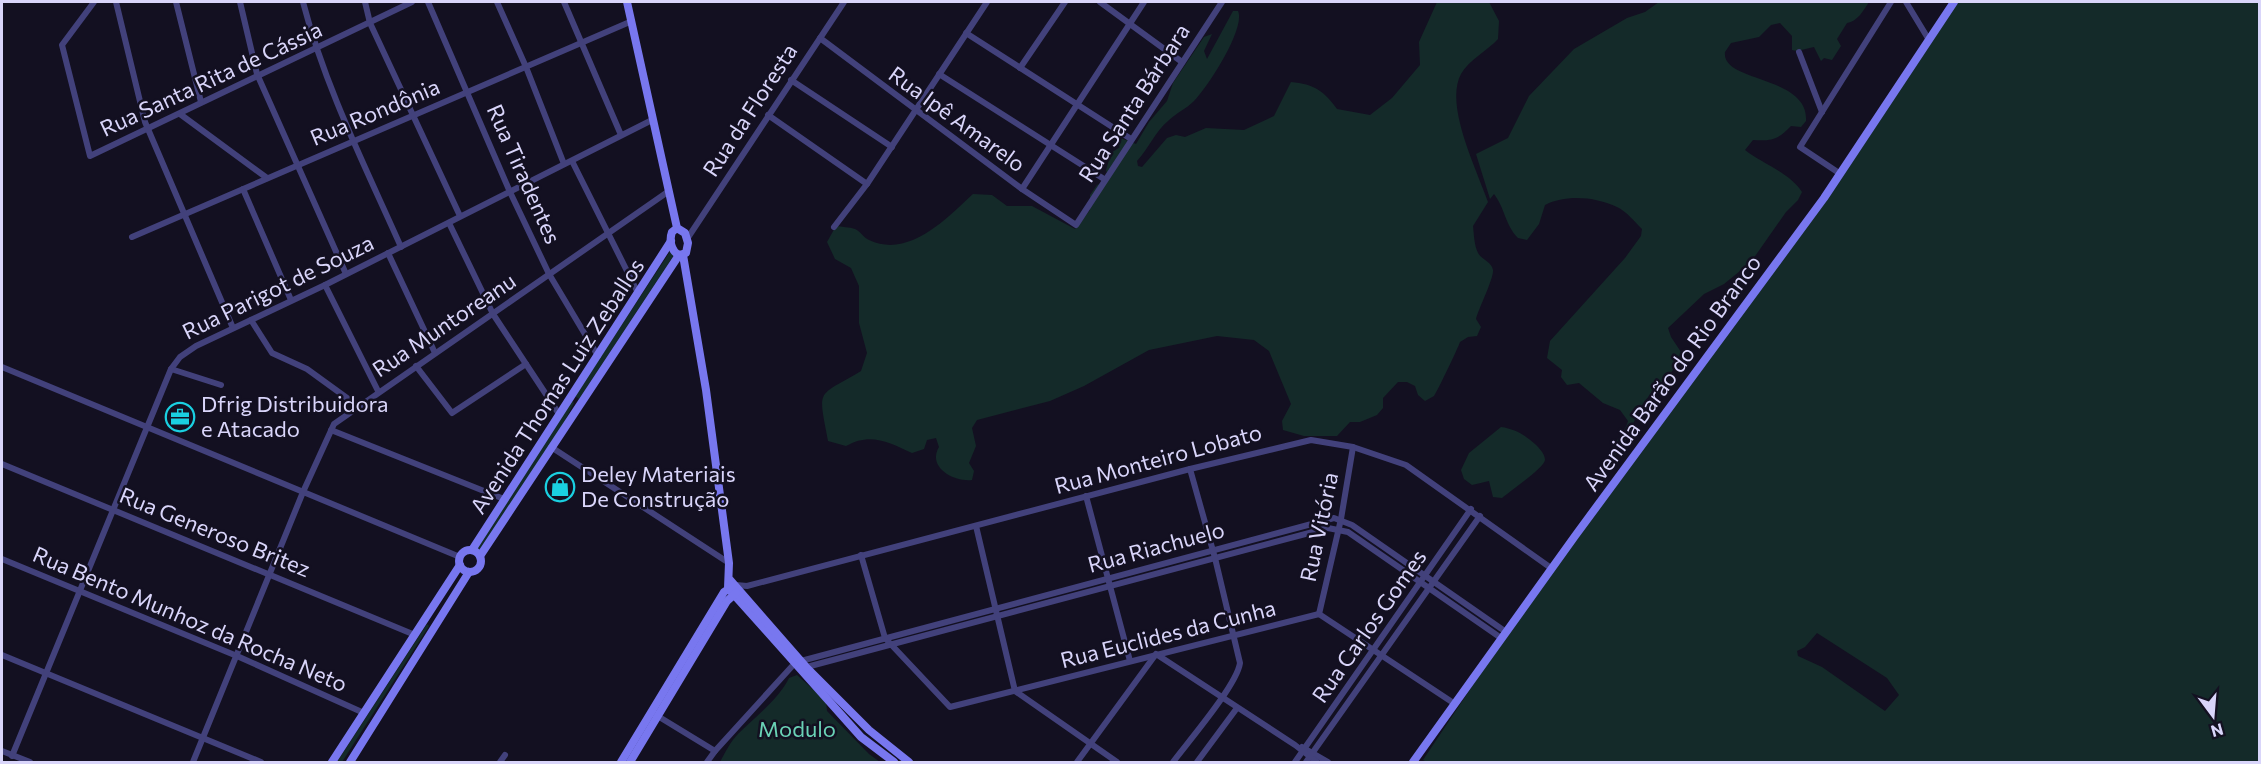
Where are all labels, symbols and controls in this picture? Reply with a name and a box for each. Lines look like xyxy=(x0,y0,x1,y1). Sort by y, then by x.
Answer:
street label: Rua Santa Rita de Cássia xyxy=(96,15,326,142)
street label: Rua Santa Bárbara xyxy=(1072,18,1195,187)
street label: Rua da Floresta xyxy=(697,38,803,181)
street label: Rua Ipê Amarelo xyxy=(884,60,1031,177)
street label: Rua Rondônia xyxy=(306,72,444,151)
street label: Rua Tiradentes xyxy=(482,100,567,248)
street label: Rua Parigot de Souza xyxy=(178,228,378,345)
street label: Avenida Barão do Rio Branco xyxy=(1577,249,1766,496)
street label: Avenida Thomas Luiz Zeballos xyxy=(464,253,649,518)
street label: Rua Muntoreanu xyxy=(367,267,520,382)
place label: Dfrig Distribuidora e Atacado xyxy=(201,390,389,442)
office icon: Dfrig Distribuidora e Atacado xyxy=(164,401,196,433)
street label: Rua Monteiro Lobato xyxy=(1051,418,1264,499)
place label: Deley Materiais De Construção xyxy=(581,460,736,512)
street label: Rua Vitória xyxy=(1294,470,1343,584)
shop icon: Deley Materiais De Construção xyxy=(544,471,576,503)
street label: Rua Generoso Britez xyxy=(116,481,315,582)
street label: Rua Riachuelo xyxy=(1084,515,1227,578)
street label: Rua Bento Munhoz da Rocha Neto xyxy=(29,540,351,697)
street label: Rua Carlos Gomes xyxy=(1306,544,1432,708)
street label: Rua Euclides da Cunha xyxy=(1057,594,1278,673)
north arrow xyxy=(2183,686,2243,746)
park label: Modulo xyxy=(758,715,836,742)
text: N xyxy=(2209,720,2226,742)

